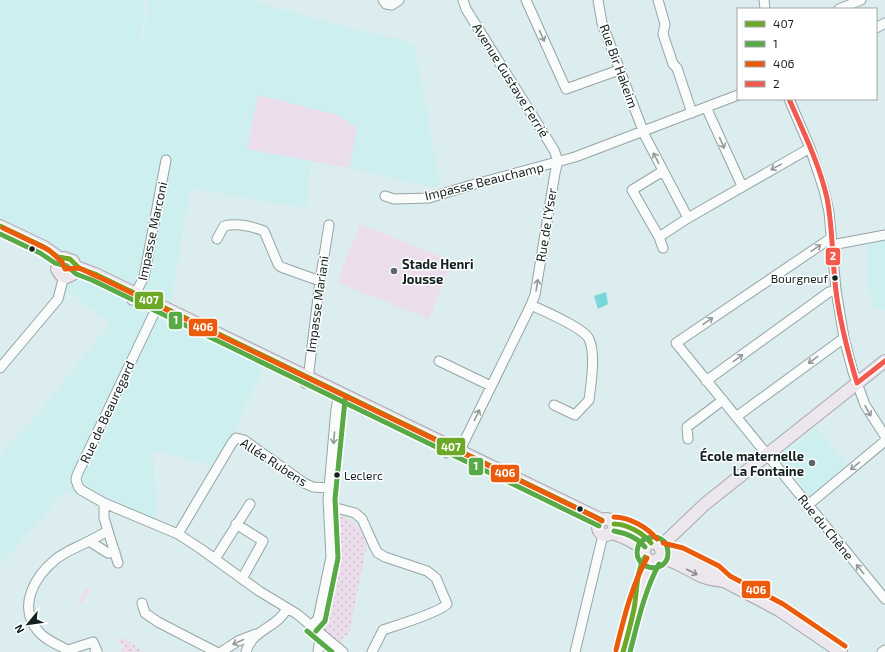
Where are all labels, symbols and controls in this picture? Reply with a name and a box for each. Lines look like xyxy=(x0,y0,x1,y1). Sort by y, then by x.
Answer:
legend xyxy=(737,8,877,100)
text: 407 xyxy=(773,16,794,30)
street label: Avenue Gustave Ferrié xyxy=(469,20,553,140)
street label: Rue Bir Hakeim xyxy=(596,22,642,110)
one-way arrow xyxy=(539,29,546,41)
text: 1 xyxy=(773,36,778,50)
text: 406 xyxy=(773,56,795,70)
text: 2 xyxy=(773,76,780,90)
one-way arrow xyxy=(718,137,726,149)
one-way arrow xyxy=(652,153,660,165)
street label: Impasse Beauchamp xyxy=(423,158,545,204)
one-way arrow xyxy=(770,164,782,171)
street label: Impasse Marconi xyxy=(134,180,170,282)
street label: Rue de l’Yser xyxy=(532,187,560,263)
unlabelled marker xyxy=(27,244,37,254)
one-way arrow xyxy=(810,244,821,252)
line badge: 2 xyxy=(825,247,841,266)
text: 2 xyxy=(830,249,836,262)
street label: Impasse Mariani xyxy=(302,255,332,353)
place label: Stade Henri Jousse xyxy=(402,256,474,287)
marker: Stade Henri Jousse xyxy=(389,266,399,276)
place label: Bourgneuf xyxy=(771,271,828,285)
marker: Bourgneuf xyxy=(830,273,840,283)
one-way arrow xyxy=(533,279,541,292)
line badge: 407 xyxy=(134,291,164,310)
text: 407 xyxy=(139,293,159,306)
line badge: 1 xyxy=(168,311,183,330)
text: 1 xyxy=(174,313,178,326)
one-way arrow xyxy=(702,317,713,325)
line badge: 406 xyxy=(188,318,218,337)
text: 406 xyxy=(193,320,214,333)
one-way arrow xyxy=(732,354,743,362)
one-way arrow xyxy=(807,356,818,364)
street label: Rue de Beauregard xyxy=(76,358,138,466)
one-way arrow xyxy=(865,405,872,417)
one-way arrow xyxy=(474,410,481,422)
one-way arrow xyxy=(330,431,337,444)
street label: Allée Rubens xyxy=(237,434,311,490)
line badge: 407 xyxy=(436,437,466,456)
text: 407 xyxy=(441,440,461,453)
place label: École maternelle La Fontaine xyxy=(700,447,804,479)
line badge: 1 xyxy=(468,457,484,476)
marker: École maternelle La Fontaine xyxy=(807,458,817,468)
text: 1 xyxy=(474,459,478,472)
one-way arrow xyxy=(850,462,860,471)
line badge: 406 xyxy=(490,464,520,483)
text: 406 xyxy=(495,466,516,479)
place label: Leclerc xyxy=(344,468,383,482)
marker: Leclerc xyxy=(332,470,342,480)
street label: Rue du Chêne xyxy=(795,491,857,563)
unlabelled marker xyxy=(575,504,585,514)
one-way arrow xyxy=(856,563,865,574)
one-way arrow xyxy=(686,568,698,576)
line badge: 406 xyxy=(741,580,771,599)
text: 406 xyxy=(746,583,767,596)
north arrow xyxy=(8,604,48,644)
text: N xyxy=(11,622,26,636)
one-way arrow xyxy=(232,639,244,646)

